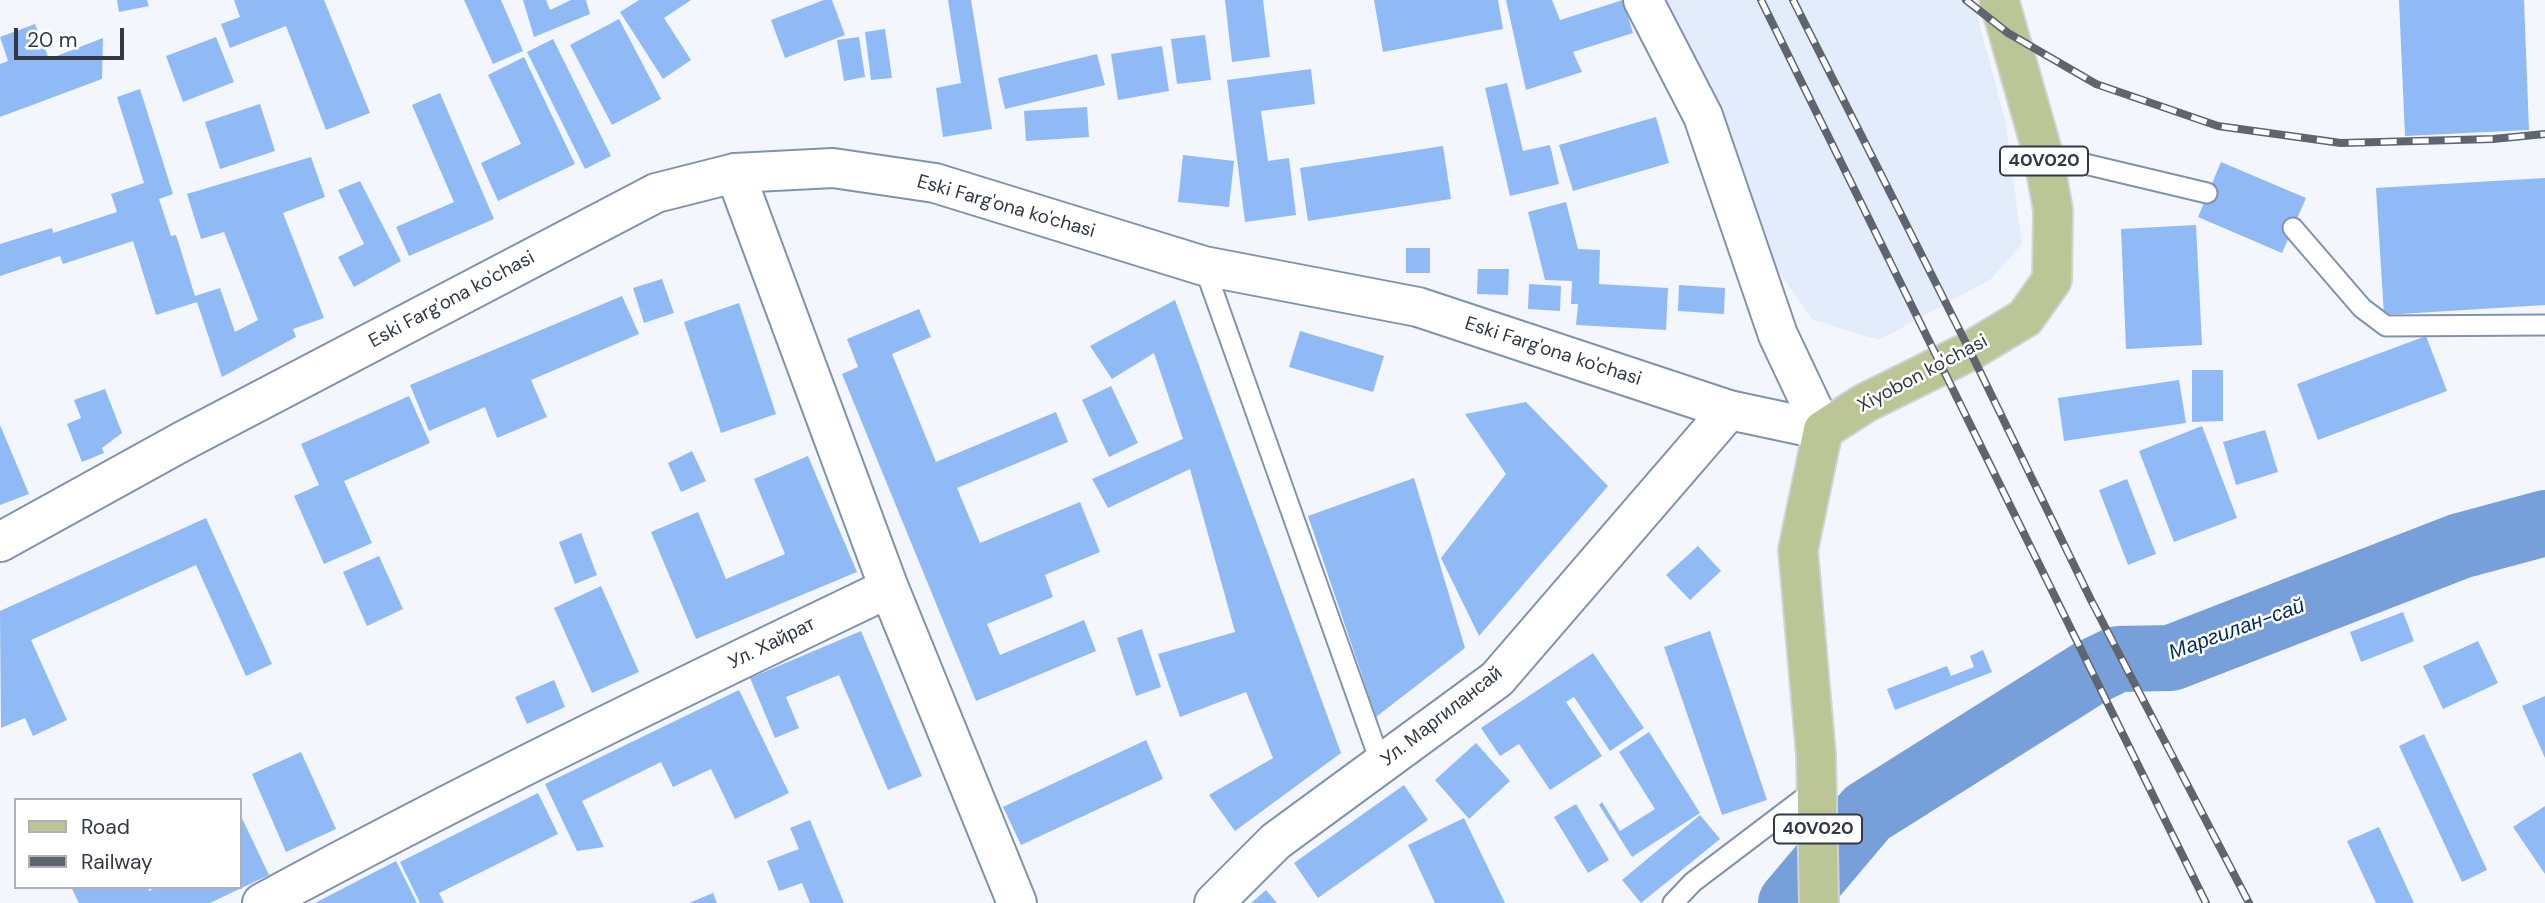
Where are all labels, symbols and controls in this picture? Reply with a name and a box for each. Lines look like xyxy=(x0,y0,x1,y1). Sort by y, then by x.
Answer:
scale bar xyxy=(18,14,128,58)
text: 20 m xyxy=(27,26,78,54)
road number: 40V020 xyxy=(2000,146,2088,176)
street label: Eski Farg'ona ko'chasi xyxy=(914,171,1098,243)
street label: Eski Farg'ona ko'chasi xyxy=(365,247,539,353)
street label: Eski Farg'ona ko'chasi xyxy=(1462,313,1644,391)
street label: Xiyobon ko'chasi xyxy=(1854,330,1992,418)
water label: Маргилан-сай xyxy=(2166,594,2308,666)
street label: Ул. Хайрат xyxy=(725,613,819,675)
street label: Ул. Маргилансай xyxy=(1377,662,1507,772)
legend xyxy=(14,798,242,889)
text: Road xyxy=(81,813,130,841)
road number: 40V020 xyxy=(1774,814,1862,844)
text: Railway xyxy=(81,848,153,876)

